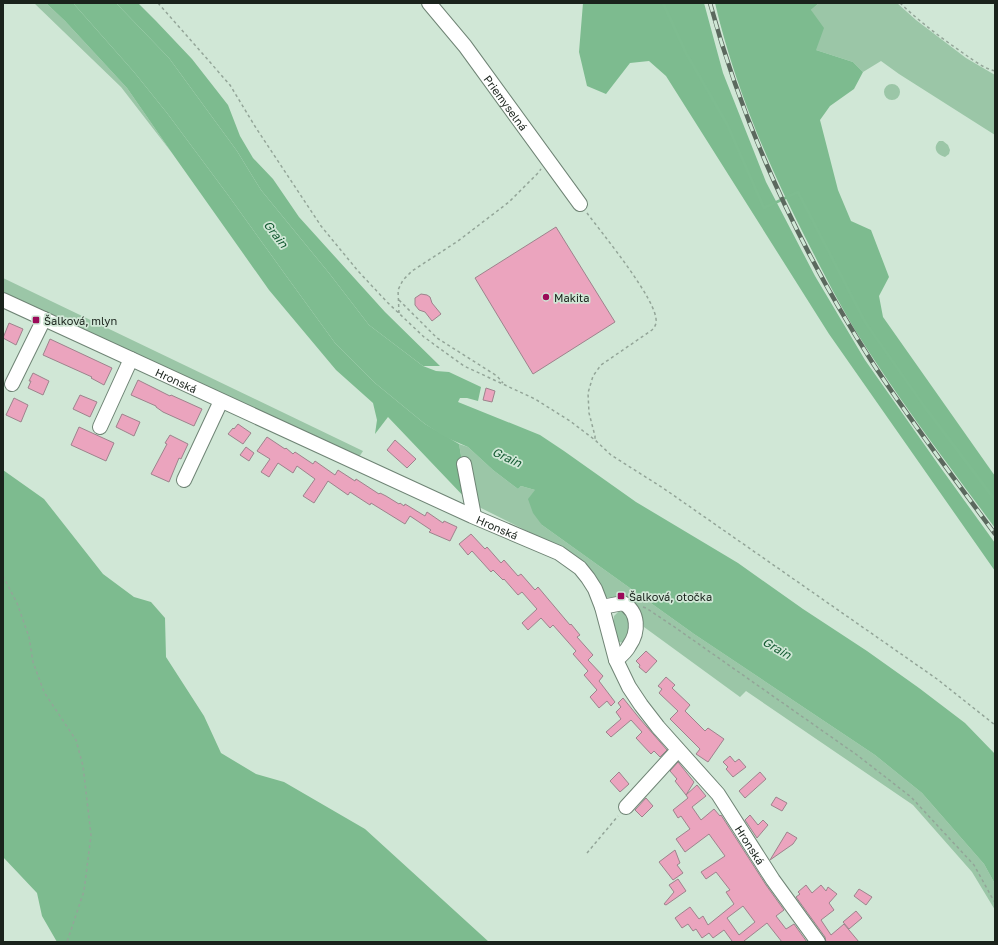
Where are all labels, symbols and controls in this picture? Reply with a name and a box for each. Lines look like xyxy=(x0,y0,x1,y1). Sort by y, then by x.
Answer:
street label: Priemyselná xyxy=(482,72,531,133)
water label: Grain xyxy=(261,217,292,251)
place label: Makita xyxy=(554,291,589,304)
marker: Makita xyxy=(541,292,551,302)
place label: Šalková, mlyn xyxy=(44,314,117,327)
marker: Šalková, mlyn xyxy=(31,315,41,325)
street label: Hronská xyxy=(154,365,199,395)
water label: Grain xyxy=(490,444,525,470)
street label: Hronská xyxy=(475,512,520,541)
place label: Šalková, otočka xyxy=(629,590,712,603)
marker: Šalková, otočka xyxy=(616,591,626,601)
water label: Grain xyxy=(760,634,794,662)
street label: Hronská xyxy=(733,822,768,867)

